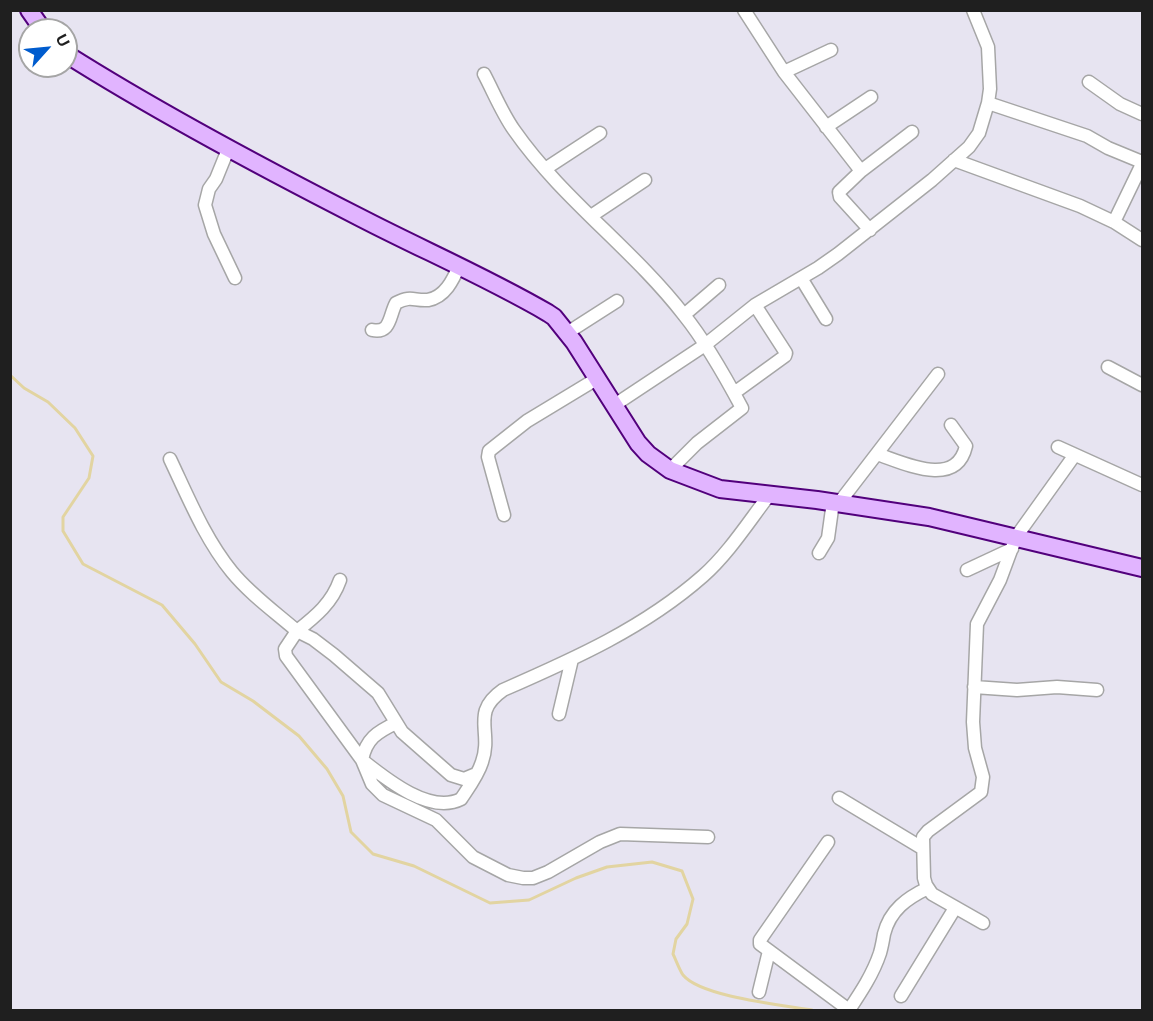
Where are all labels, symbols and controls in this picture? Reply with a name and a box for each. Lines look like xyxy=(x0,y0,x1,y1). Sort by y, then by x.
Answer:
north arrow xyxy=(18,18,78,78)
text: U xyxy=(53,31,73,50)

